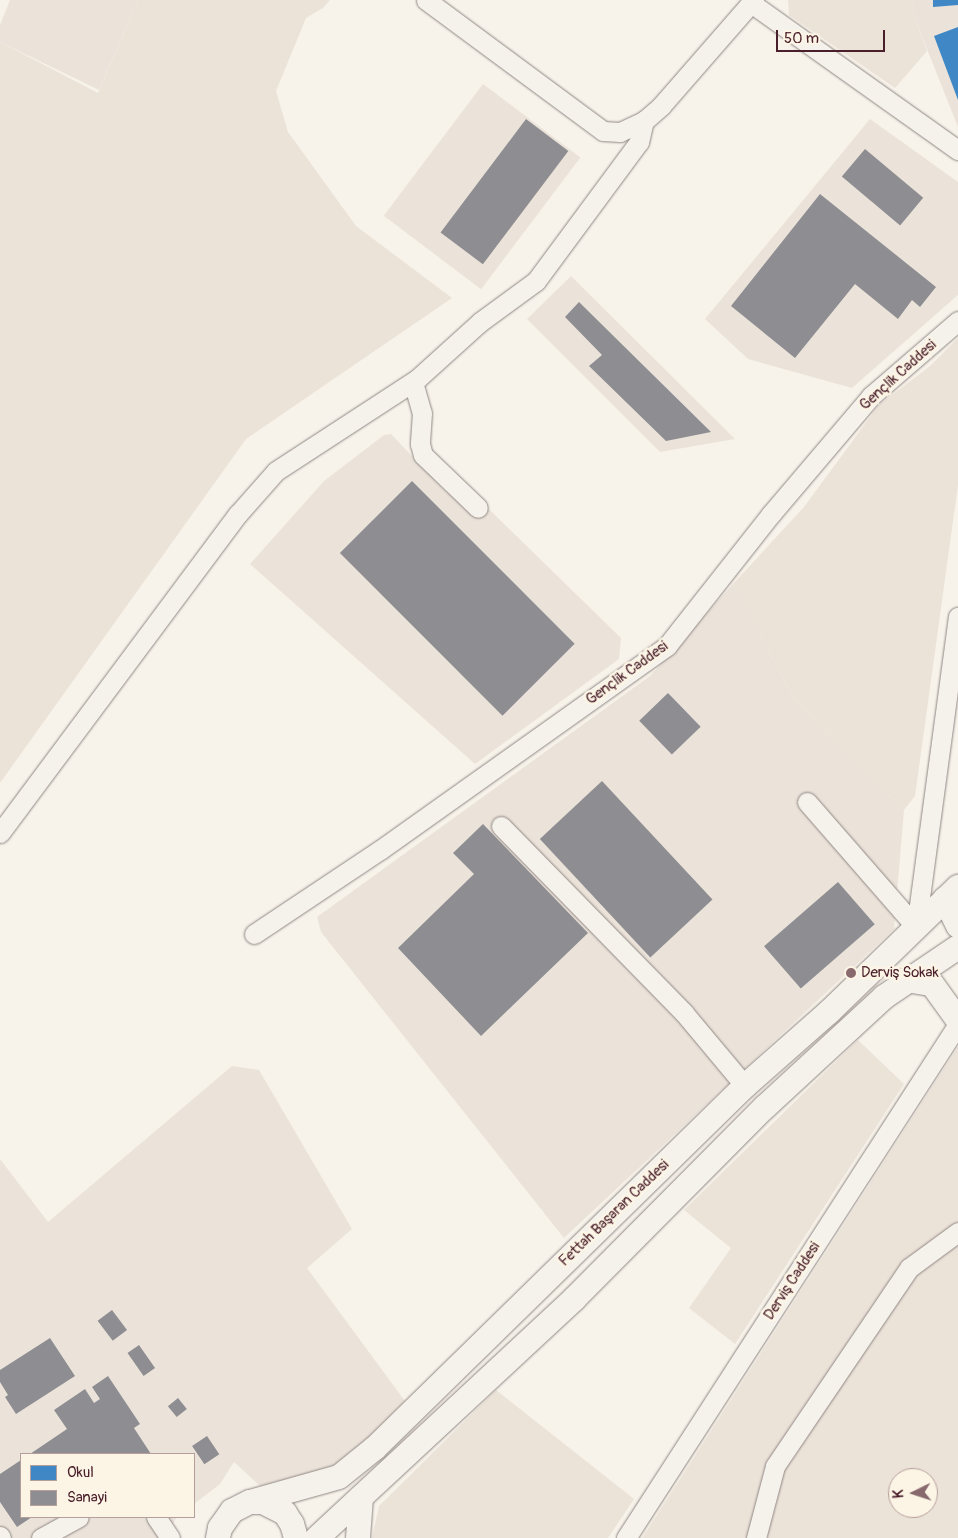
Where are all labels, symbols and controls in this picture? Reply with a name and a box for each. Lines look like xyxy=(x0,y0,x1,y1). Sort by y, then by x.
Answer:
scale bar xyxy=(778,20,887,52)
text: 50 m xyxy=(784,29,819,48)
street label: Gençlik Caddesi xyxy=(856,336,940,414)
street label: Gençlik Caddesi xyxy=(583,637,671,709)
place label: Derviş Sokak xyxy=(861,964,939,982)
marker: Derviş Sokak xyxy=(845,967,857,979)
street label: Fettah Başaran Caddesi xyxy=(555,1156,673,1270)
street label: Derviş Caddesi xyxy=(760,1239,824,1323)
legend xyxy=(20,1453,195,1518)
text: Okul xyxy=(67,1463,94,1482)
north arrow xyxy=(888,1468,938,1518)
text: Sanayi xyxy=(67,1488,107,1507)
text: K xyxy=(890,1489,907,1499)

